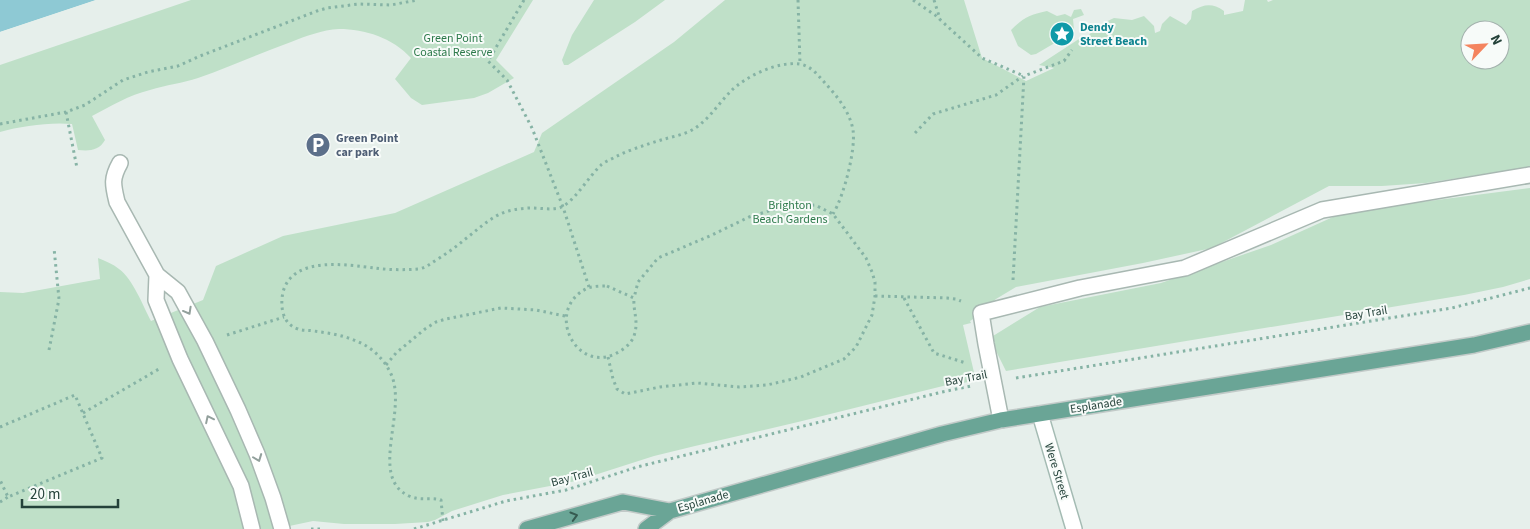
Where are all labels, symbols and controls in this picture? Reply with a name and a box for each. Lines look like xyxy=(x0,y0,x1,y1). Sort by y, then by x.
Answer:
place label: Dendy Street Beach xyxy=(1080,19,1147,50)
north arrow xyxy=(1460,20,1510,70)
place icon: Dendy Street Beach xyxy=(1049,21,1075,47)
park label: Green Point Coastal Reserve xyxy=(414,30,493,61)
text: N xyxy=(1485,31,1507,48)
place label: Green Point car park xyxy=(336,130,399,161)
parking icon: Green Point car park xyxy=(305,132,331,158)
park label: Brighton Beach Gardens xyxy=(753,197,828,228)
street label: Bay Trail xyxy=(1344,302,1389,325)
one-way arrow xyxy=(182,306,192,315)
street label: Bay Trail xyxy=(943,366,989,391)
street label: Esplanade xyxy=(1069,393,1123,418)
one-way arrow xyxy=(205,415,216,424)
street label: Were Street xyxy=(1040,441,1073,501)
one-way arrow xyxy=(252,453,262,462)
street label: Bay Trail xyxy=(549,464,595,491)
scale bar xyxy=(22,476,119,508)
text: 20 m xyxy=(30,484,60,505)
street label: Esplanade xyxy=(676,486,731,517)
one-way arrow xyxy=(570,511,578,521)

